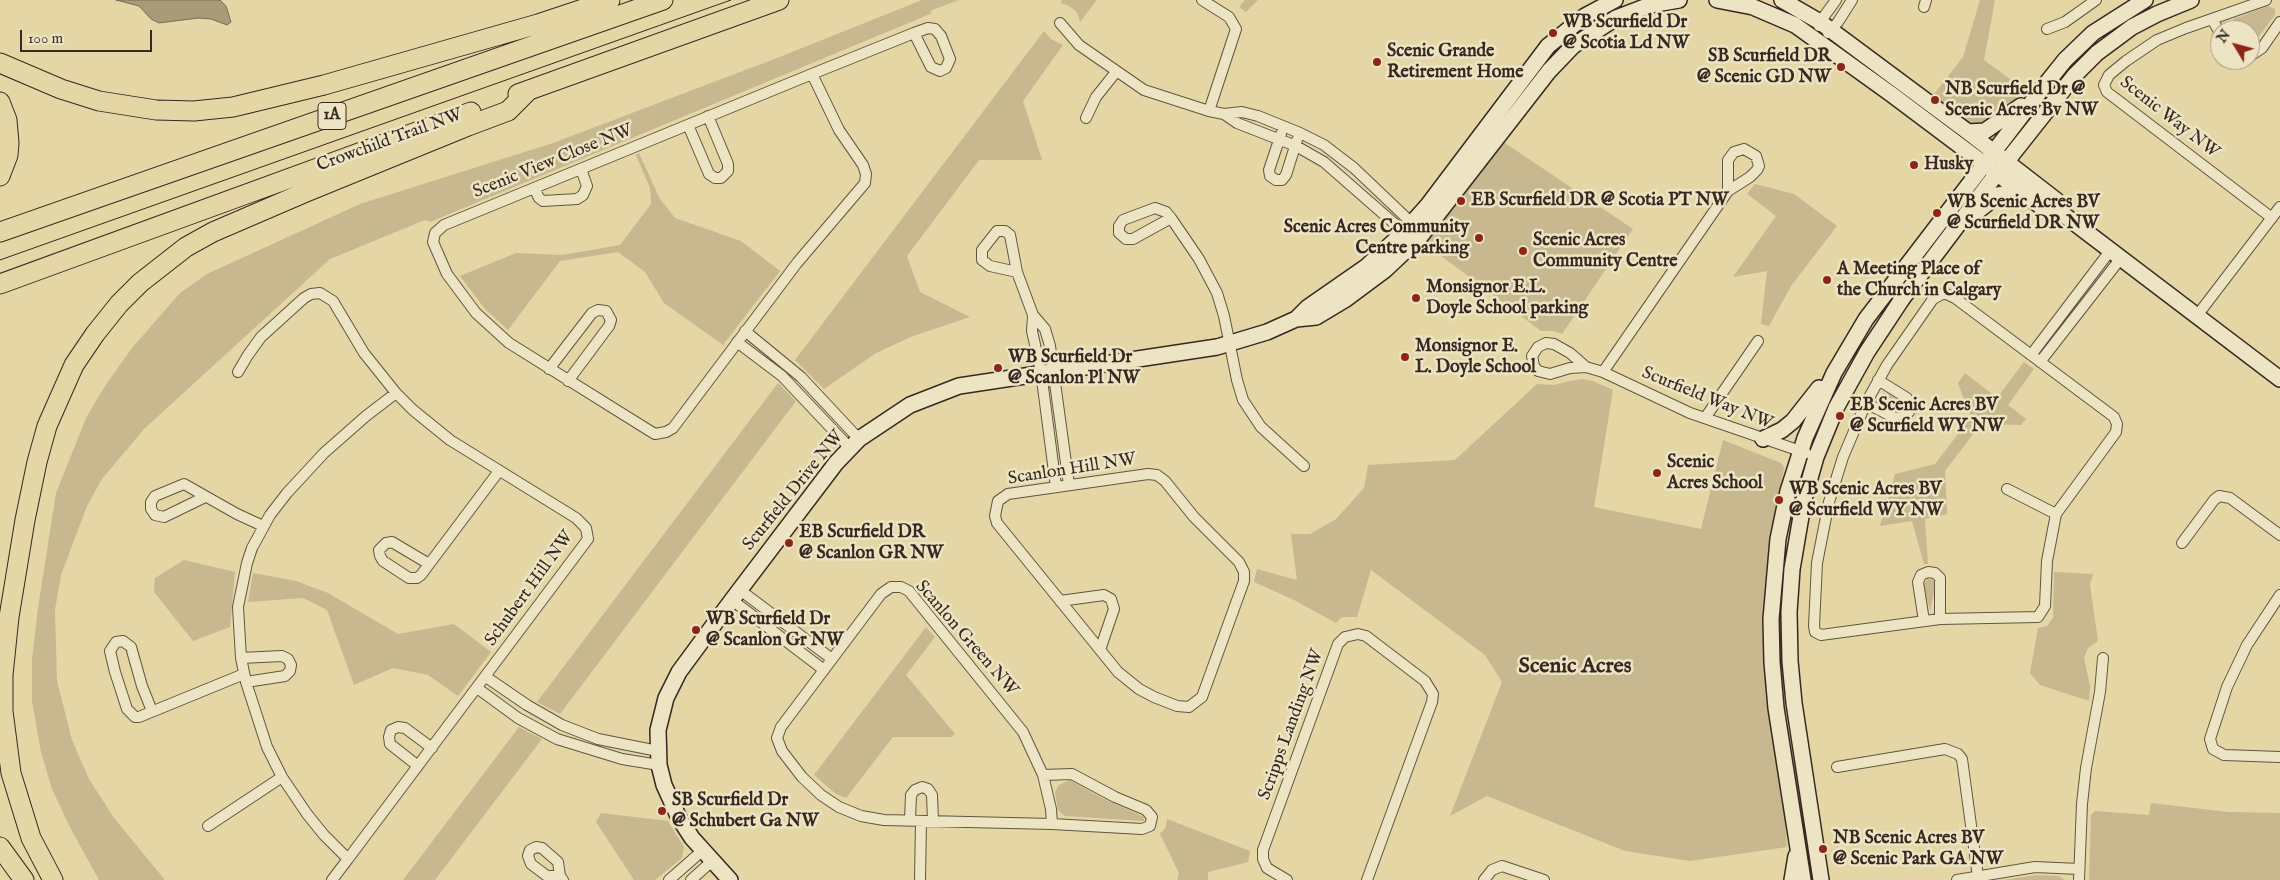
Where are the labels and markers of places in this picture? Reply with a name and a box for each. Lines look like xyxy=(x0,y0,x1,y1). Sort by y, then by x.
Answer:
place label: WB Scurfield Dr @ Scotia Ld NW xyxy=(1563,12,1689,54)
marker: WB Scurfield Dr @ Scotia Ld NW xyxy=(1547,27,1559,39)
place label: Scenic Grande Retirement Home xyxy=(1387,41,1523,84)
place label: SB Scurfield DR @ Scenic GD NW xyxy=(1697,46,1831,88)
marker: Scenic Grande Retirement Home xyxy=(1371,56,1383,68)
marker: SB Scurfield DR @ Scenic GD NW xyxy=(1835,61,1847,73)
place label: NB Scurfield Dr @ Scenic Acres Bv NW xyxy=(1945,79,2098,122)
marker: NB Scurfield Dr @ Scenic Acres Bv NW xyxy=(1929,94,1941,106)
place label: Husky xyxy=(1924,154,1973,176)
marker: Husky xyxy=(1908,159,1920,171)
place label: EB Scurfield DR @ Scotia PT NW xyxy=(1471,190,1728,212)
place label: WB Scenic Acres BV @ Scurfield DR NW xyxy=(1947,192,2100,234)
marker: EB Scurfield DR @ Scotia PT NW xyxy=(1455,195,1467,207)
marker: WB Scenic Acres BV @ Scurfield DR NW xyxy=(1931,207,1943,219)
place label: Scenic Acres Community Centre parking xyxy=(1284,217,1469,260)
place label: Scenic Acres Community Centre xyxy=(1533,230,1678,272)
marker: Scenic Acres Community Centre parking xyxy=(1473,232,1485,244)
marker: Scenic Acres Community Centre xyxy=(1517,245,1529,257)
place label: A Meeting Place of the Church in Calgary xyxy=(1837,259,2001,302)
marker: A Meeting Place of the Church in Calgary xyxy=(1821,274,1833,286)
place label: Monsignor E.L. Doyle School parking xyxy=(1426,277,1588,320)
marker: Monsignor E.L. Doyle School parking xyxy=(1410,292,1422,304)
place label: Monsignor E. L. Doyle School xyxy=(1415,336,1536,378)
place label: WB Scurfield Dr @ Scanlon Pl NW xyxy=(1008,347,1140,389)
marker: Monsignor E. L. Doyle School xyxy=(1399,351,1411,363)
marker: WB Scurfield Dr @ Scanlon Pl NW xyxy=(992,362,1004,374)
place label: EB Scenic Acres BV @ Scurfield WY NW xyxy=(1850,395,2004,438)
marker: EB Scenic Acres BV @ Scurfield WY NW xyxy=(1834,410,1846,422)
place label: Scenic Acres School xyxy=(1667,452,1763,494)
marker: Scenic Acres School xyxy=(1651,467,1663,479)
place label: WB Scenic Acres BV @ Scurfield WY NW xyxy=(1789,479,1943,522)
marker: WB Scenic Acres BV @ Scurfield WY NW xyxy=(1773,494,1785,506)
place label: EB Scurfield DR @ Scanlon GR NW xyxy=(799,522,943,564)
marker: EB Scurfield DR @ Scanlon GR NW xyxy=(783,537,795,549)
place label: WB Scurfield Dr @ Scanlon Gr NW xyxy=(706,609,843,652)
marker: WB Scurfield Dr @ Scanlon Gr NW xyxy=(690,624,702,636)
place label: SB Scurfield Dr @ Schubert Ga NW xyxy=(672,790,819,832)
marker: SB Scurfield Dr @ Schubert Ga NW xyxy=(656,805,668,817)
place label: NB Scenic Acres BV @ Scenic Park GA NW xyxy=(1833,828,2003,871)
marker: NB Scenic Acres BV @ Scenic Park GA NW xyxy=(1817,843,1829,855)

